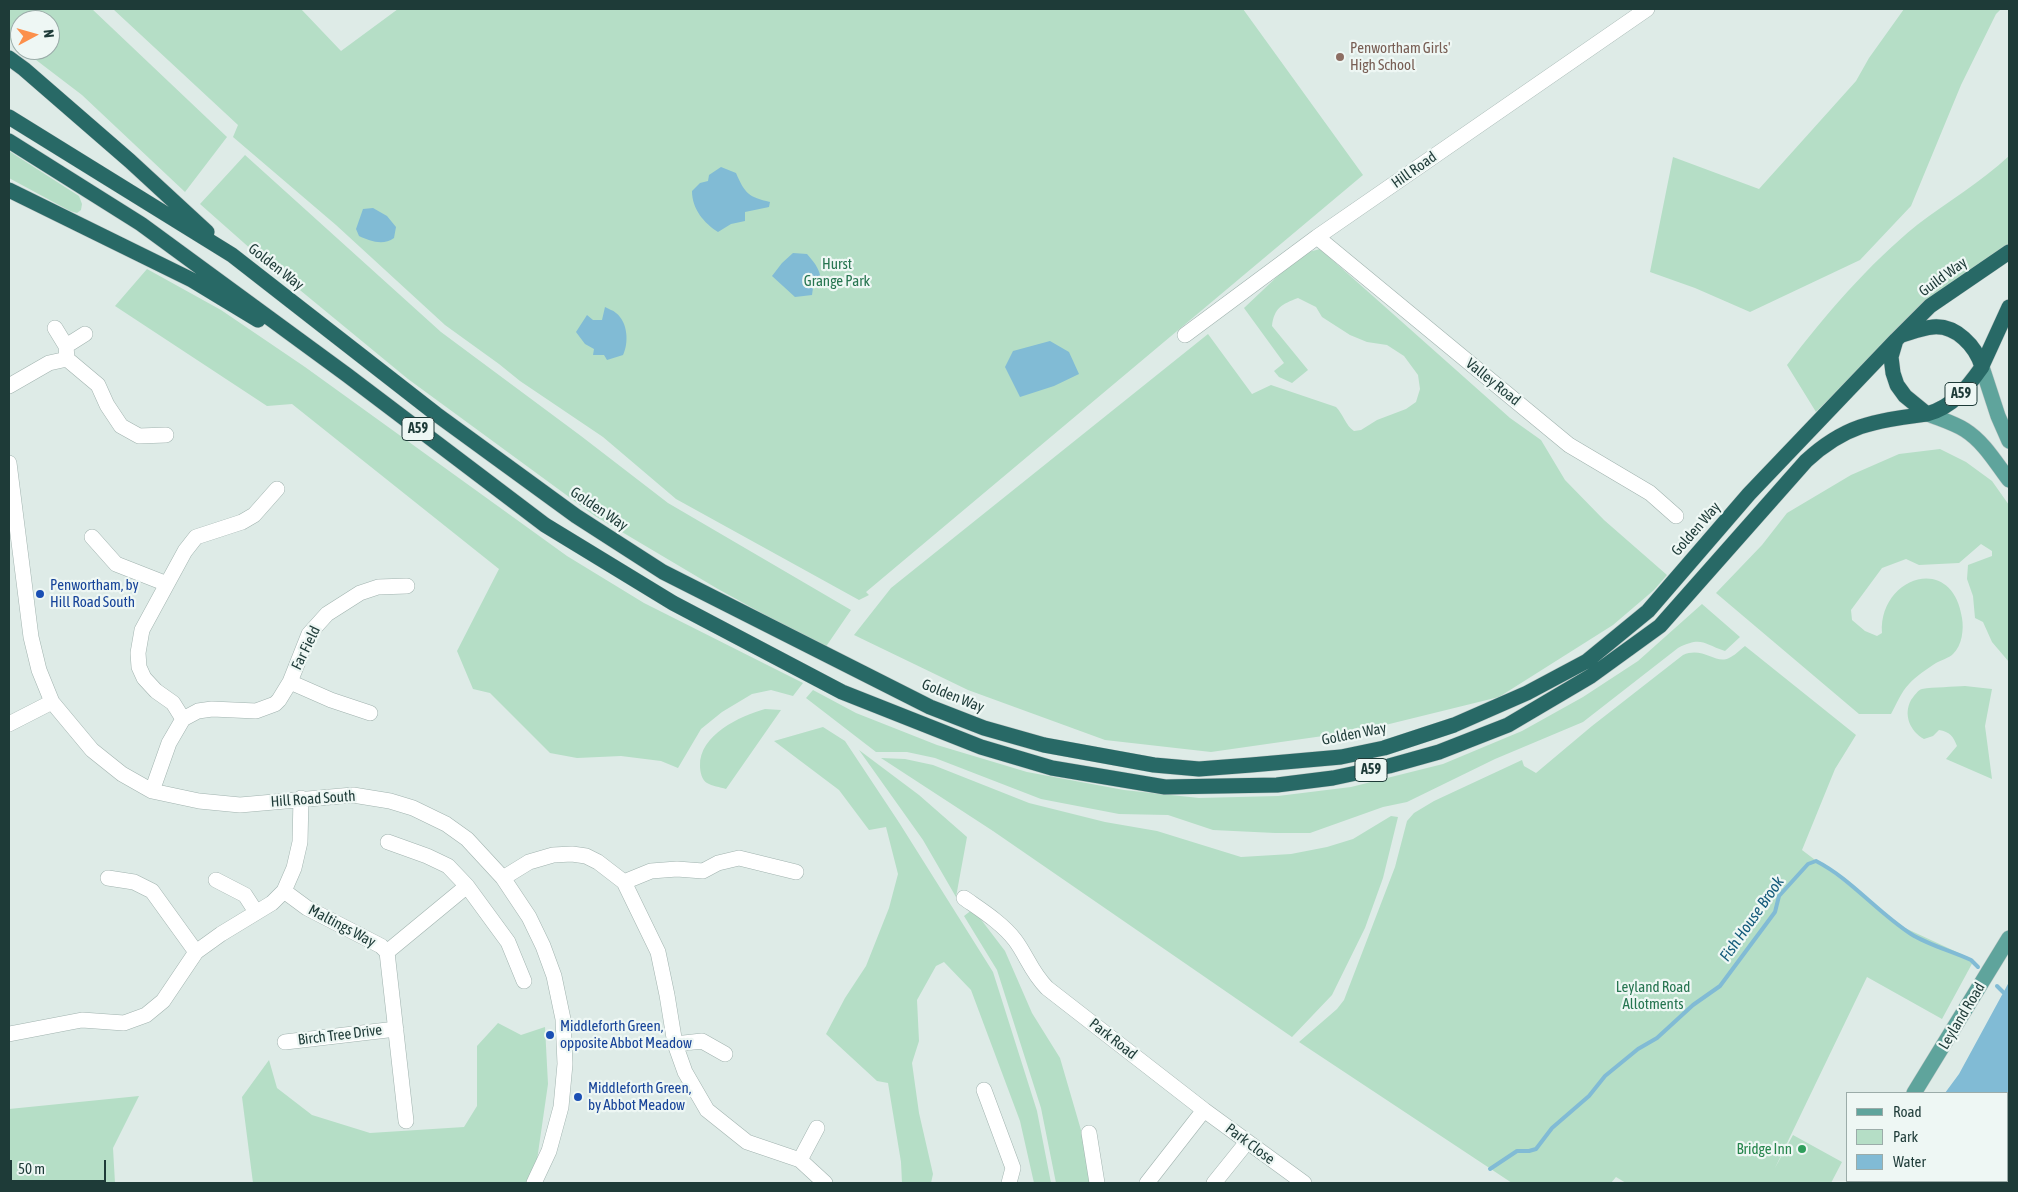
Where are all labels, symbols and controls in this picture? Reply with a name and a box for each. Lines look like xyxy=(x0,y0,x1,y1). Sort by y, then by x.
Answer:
north arrow xyxy=(10,10,60,60)
text: N xyxy=(41,29,57,38)
place label: Penwortham Girls' High School xyxy=(1350,39,1450,74)
marker: Penwortham Girls' High School xyxy=(1334,51,1346,63)
street label: Hill Road xyxy=(1388,148,1440,192)
street label: Golden Way xyxy=(245,240,307,294)
street label: Guild Way xyxy=(1915,253,1971,301)
park label: Hurst Grange Park xyxy=(804,255,870,290)
street label: Valley Road xyxy=(1462,354,1524,410)
road number: A59 xyxy=(1945,382,1977,406)
road number: A59 xyxy=(402,418,434,440)
street label: Golden Way xyxy=(567,483,631,535)
street label: Golden Way xyxy=(1668,498,1724,560)
place label: Penwortham, by Hill Road South xyxy=(50,576,139,611)
marker: Penwortham, by Hill Road South xyxy=(34,588,46,600)
street label: Far Field xyxy=(288,623,324,673)
street label: Golden Way xyxy=(919,675,987,717)
street label: Golden Way xyxy=(1320,719,1388,749)
road number: A59 xyxy=(1355,758,1387,782)
street label: Hill Road South xyxy=(270,787,356,811)
water label: Fish House Brook xyxy=(1716,873,1788,965)
street label: Maltings Way xyxy=(305,901,379,951)
park label: Leyland Road Allotments xyxy=(1616,978,1690,1013)
street label: Leyland Road xyxy=(1935,979,1989,1053)
street label: Park Road xyxy=(1085,1015,1141,1063)
place label: Middleforth Green, opposite Abbot Meadow xyxy=(560,1017,692,1052)
street label: Birch Tree Drive xyxy=(297,1021,383,1049)
marker: Middleforth Green, opposite Abbot Meadow xyxy=(544,1029,556,1041)
place label: Middleforth Green, by Abbot Meadow xyxy=(588,1079,691,1114)
marker: Middleforth Green, by Abbot Meadow xyxy=(572,1091,584,1103)
legend xyxy=(1846,1092,2008,1182)
text: Road xyxy=(1893,1103,1922,1120)
street label: Park Close xyxy=(1222,1120,1278,1168)
text: Park xyxy=(1893,1128,1918,1145)
place label: Bridge Inn xyxy=(1737,1140,1792,1158)
marker: Bridge Inn xyxy=(1796,1143,1808,1155)
scale bar xyxy=(12,1150,109,1182)
text: Water xyxy=(1893,1153,1926,1170)
text: 50 m xyxy=(18,1160,45,1177)

